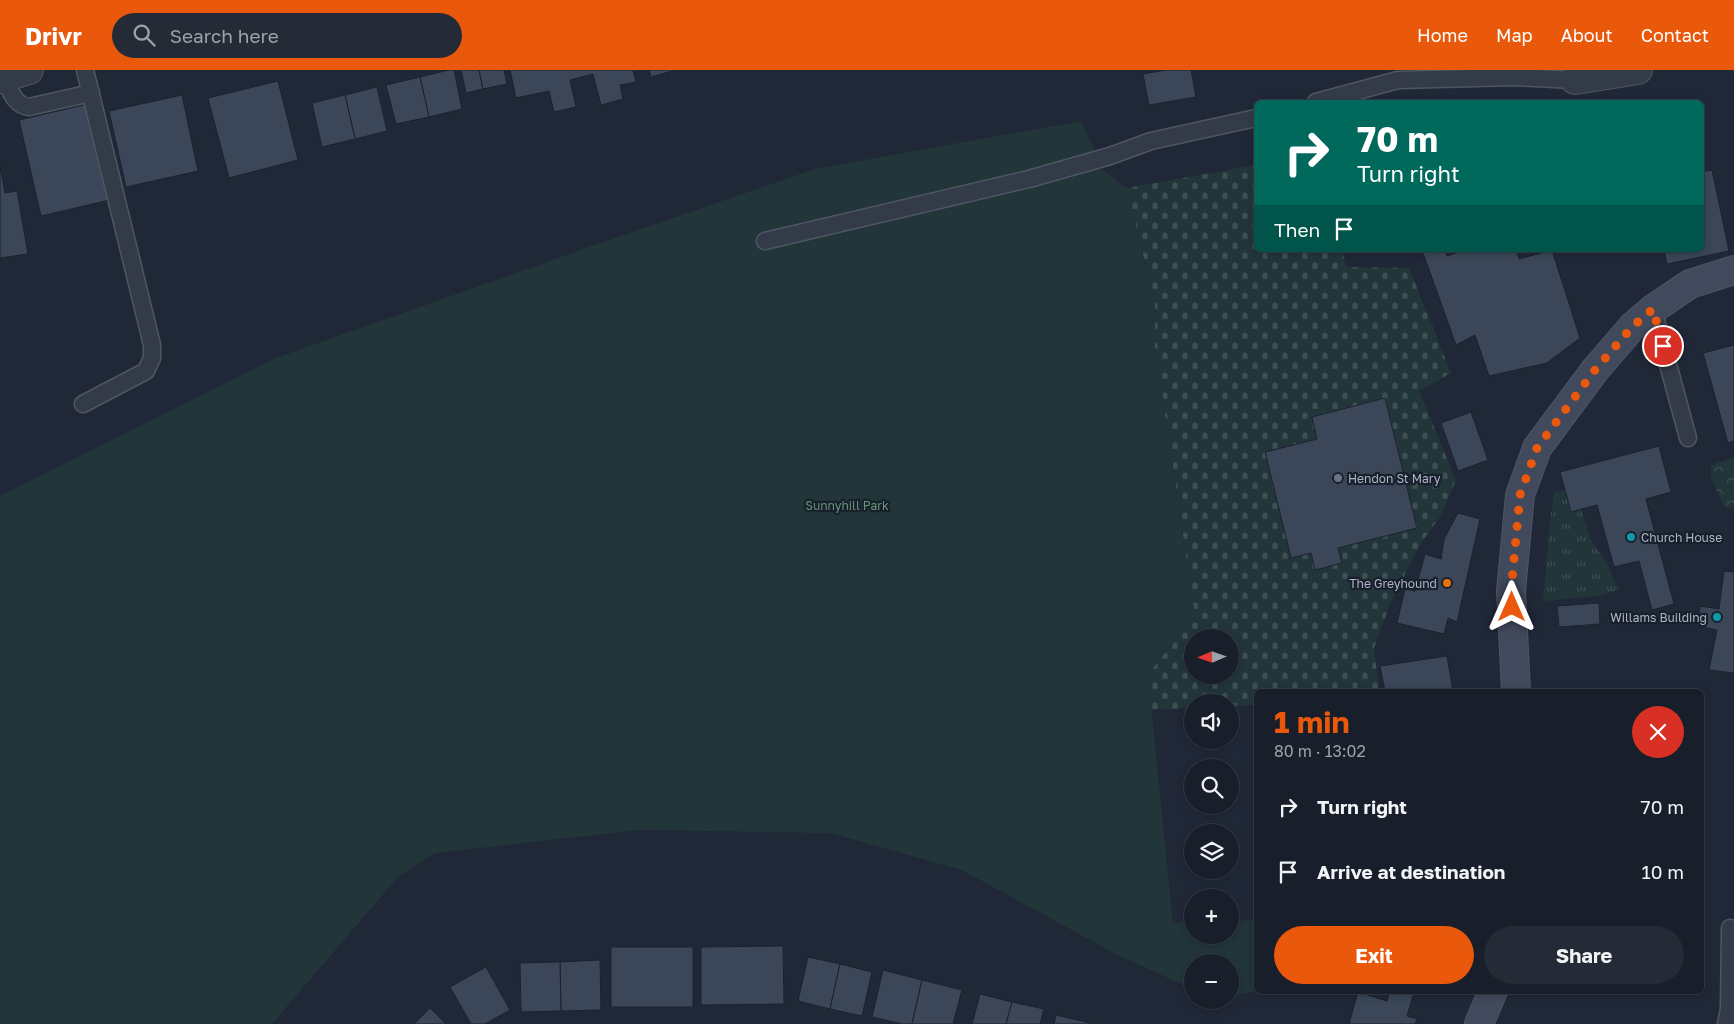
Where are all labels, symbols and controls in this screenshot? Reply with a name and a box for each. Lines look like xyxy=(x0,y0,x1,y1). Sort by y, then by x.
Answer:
search box xyxy=(112,13,462,58)
text: Drivr xyxy=(25,21,82,50)
icon: search xyxy=(130,21,158,49)
text: Search here xyxy=(170,24,279,47)
text: Home xyxy=(1417,24,1468,46)
text: Map xyxy=(1496,24,1533,46)
text: About xyxy=(1561,24,1613,46)
text: Contact xyxy=(1641,24,1709,46)
text: 70 m xyxy=(1357,118,1438,160)
icon: right xyxy=(1274,120,1339,185)
text: Turn right xyxy=(1357,160,1460,187)
icon: arrive xyxy=(1330,215,1358,243)
text: Then xyxy=(1274,218,1320,241)
pin xyxy=(1642,325,1684,367)
icon: arrive xyxy=(1649,332,1677,360)
place label: Hendon St Mary xyxy=(1348,471,1441,486)
marker: Hendon St Mary xyxy=(1332,472,1344,484)
park label: Sunnyhill Park xyxy=(805,498,889,513)
place label: Church House xyxy=(1641,530,1722,545)
marker: Church House xyxy=(1625,531,1637,543)
place label: The Greyhound xyxy=(1349,576,1437,591)
marker: The Greyhound xyxy=(1441,577,1453,589)
position arrow xyxy=(1485,580,1537,632)
place label: Willams Building xyxy=(1610,610,1707,625)
marker: Willams Building xyxy=(1711,611,1723,623)
north arrow xyxy=(1184,629,1239,684)
map controls xyxy=(1184,629,1239,1009)
button: sound xyxy=(1184,694,1239,749)
text: 1 min xyxy=(1274,704,1350,740)
button: close xyxy=(1632,706,1684,758)
text: 80 m · 13:02 xyxy=(1274,741,1366,761)
button: search xyxy=(1184,759,1239,814)
icon: right xyxy=(1274,793,1302,821)
text: Turn right xyxy=(1317,795,1407,818)
text: 70 m xyxy=(1641,795,1684,818)
button: layers xyxy=(1184,824,1239,879)
icon: arrive xyxy=(1274,858,1302,886)
text: Arrive at destination xyxy=(1317,860,1505,883)
text: 10 m xyxy=(1641,860,1684,883)
button: + xyxy=(1184,889,1239,944)
button: Exit xyxy=(1274,926,1474,984)
button: Share xyxy=(1484,926,1684,984)
button: − xyxy=(1184,954,1239,1009)

